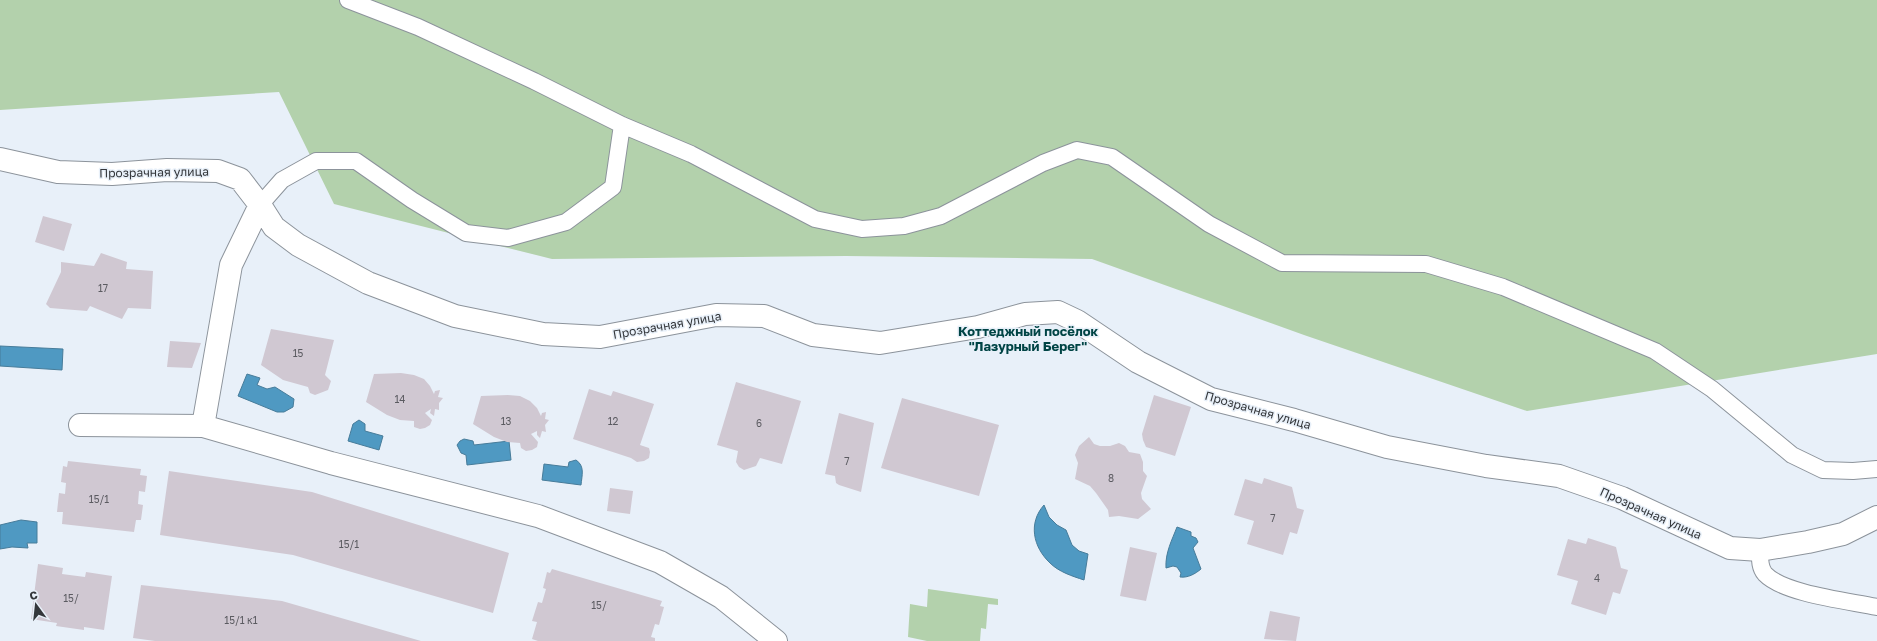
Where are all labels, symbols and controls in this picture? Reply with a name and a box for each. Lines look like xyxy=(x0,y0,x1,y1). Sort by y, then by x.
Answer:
street label: Прозрачная улица xyxy=(99,164,209,180)
house number: 17 xyxy=(98,282,108,294)
street label: Прозрачная улица xyxy=(612,308,722,342)
district label: Коттеджный посёлок "Лазурный Берег" xyxy=(958,323,1098,354)
house number: 15 xyxy=(293,347,304,359)
street label: Прозрачная улица xyxy=(1203,388,1313,432)
house number: 14 xyxy=(395,393,405,405)
house number: 13 xyxy=(501,415,511,427)
house number: 12 xyxy=(608,415,619,427)
house number: 6 xyxy=(756,417,762,429)
house number: 7 xyxy=(844,455,850,467)
house number: 8 xyxy=(1108,472,1114,484)
street label: Прозрачная улица xyxy=(1598,484,1704,542)
house number: 15/1 xyxy=(89,493,109,505)
house number: 7 xyxy=(1270,512,1276,524)
house number: 15/1 xyxy=(339,538,359,550)
house number: 4 xyxy=(1594,572,1600,584)
north arrow xyxy=(16,585,56,625)
text: С xyxy=(28,588,39,602)
house number: 15/ xyxy=(63,592,79,604)
house number: 15/ xyxy=(591,599,607,611)
house number: 15/1 к1 xyxy=(224,614,258,626)

